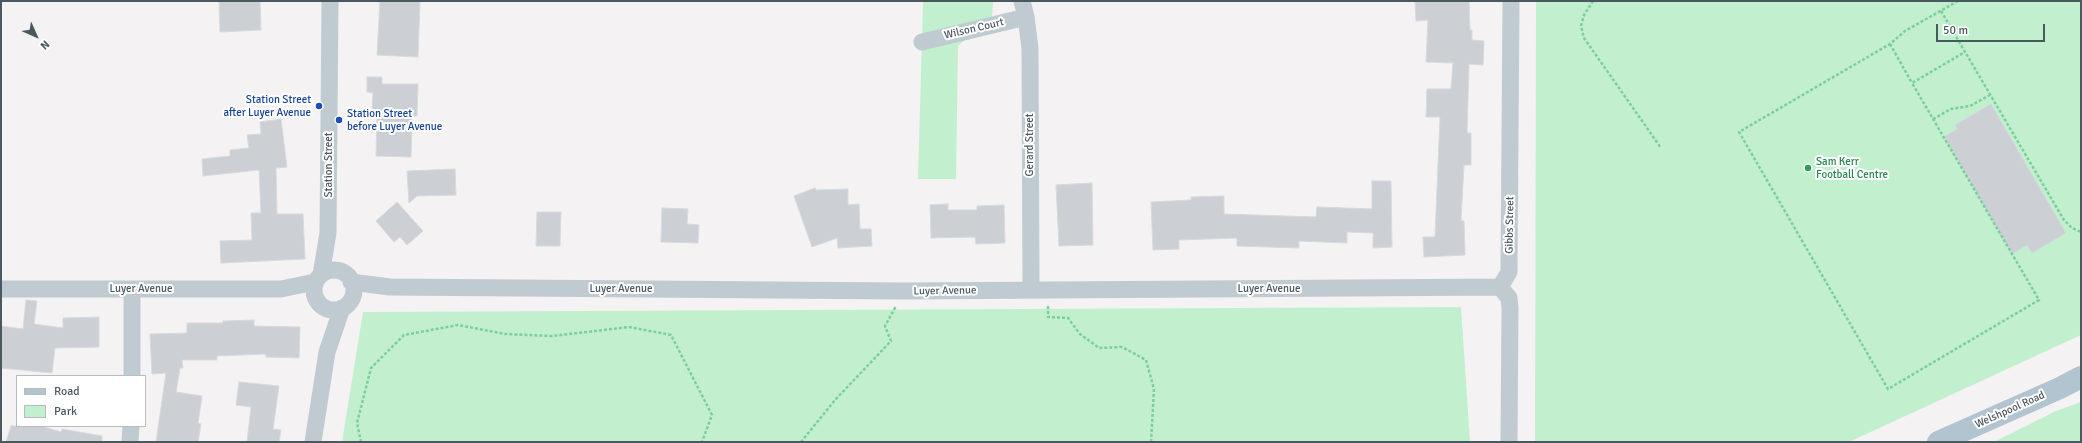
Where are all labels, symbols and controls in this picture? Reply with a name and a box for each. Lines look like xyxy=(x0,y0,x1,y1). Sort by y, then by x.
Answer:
north arrow xyxy=(16,16,56,56)
street label: Wilson Court xyxy=(943,16,1005,42)
scale bar xyxy=(1938,16,2047,42)
text: 50 m xyxy=(1943,23,1968,38)
text: N xyxy=(38,38,52,52)
place label: Station Street after Luyer Avenue xyxy=(223,93,311,119)
marker: Station Street after Luyer Avenue xyxy=(314,101,324,111)
place label: Station Street before Luyer Avenue xyxy=(347,107,442,133)
street label: Gerard Street xyxy=(1023,114,1037,176)
marker: Station Street before Luyer Avenue xyxy=(334,115,344,125)
street label: Station Street xyxy=(322,132,336,198)
place label: Sam Kerr Football Centre xyxy=(1816,155,1888,181)
marker: Sam Kerr Football Centre xyxy=(1803,163,1813,173)
street label: Gibbs Street xyxy=(1503,196,1517,254)
street label: Luyer Avenue xyxy=(110,282,172,296)
street label: Luyer Avenue xyxy=(590,282,652,296)
street label: Luyer Avenue xyxy=(1238,282,1300,296)
street label: Luyer Avenue xyxy=(913,284,977,298)
legend xyxy=(16,375,146,427)
text: Road xyxy=(54,384,80,399)
street label: Welshpool Road xyxy=(1973,389,2047,431)
text: Park xyxy=(54,404,77,419)

